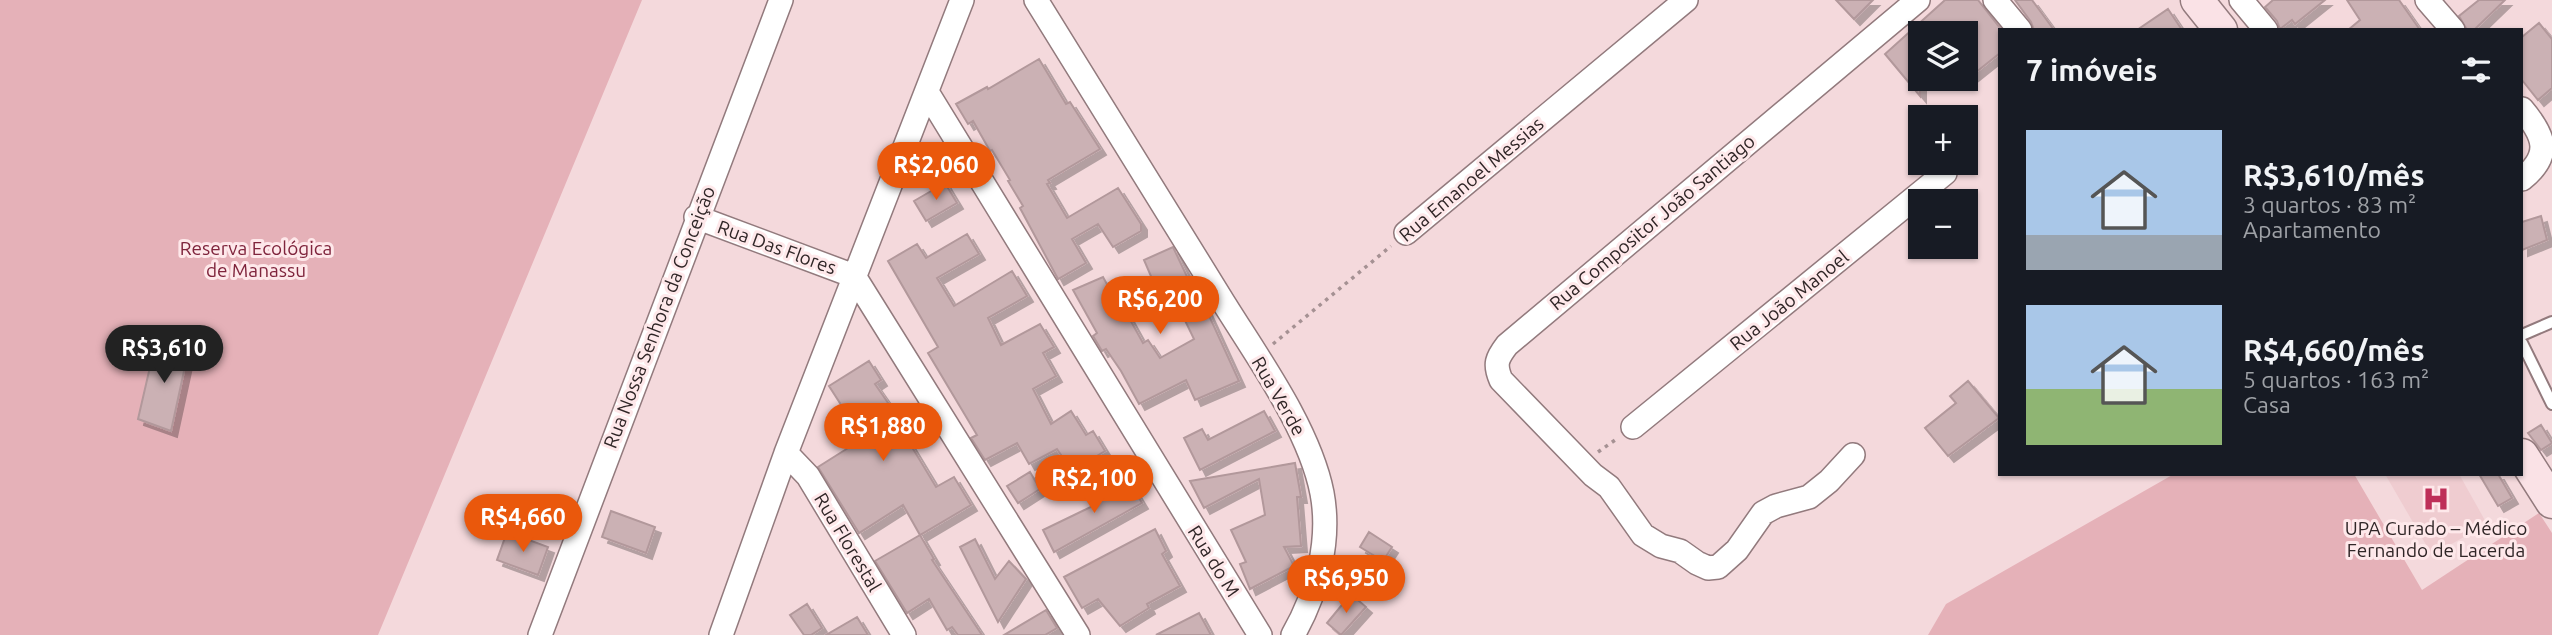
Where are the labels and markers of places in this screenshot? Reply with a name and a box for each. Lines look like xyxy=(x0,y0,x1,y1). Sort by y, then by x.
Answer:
pin: R$2,060 xyxy=(871,142,1001,202)
pin: R$6,200 xyxy=(1095,276,1225,336)
pin: R$3,610 xyxy=(99,326,229,385)
pin: R$1,880 xyxy=(818,404,948,463)
pin: R$2,100 xyxy=(1029,456,1159,515)
hospital icon: UPA Curado – Médico Fernando de Lacerda xyxy=(2421,484,2451,514)
pin: R$4,660 xyxy=(458,494,588,554)
place label: UPA Curado – Médico Fernando de Lacerda xyxy=(2345,517,2527,561)
pin: R$6,950 xyxy=(1281,556,1411,615)

